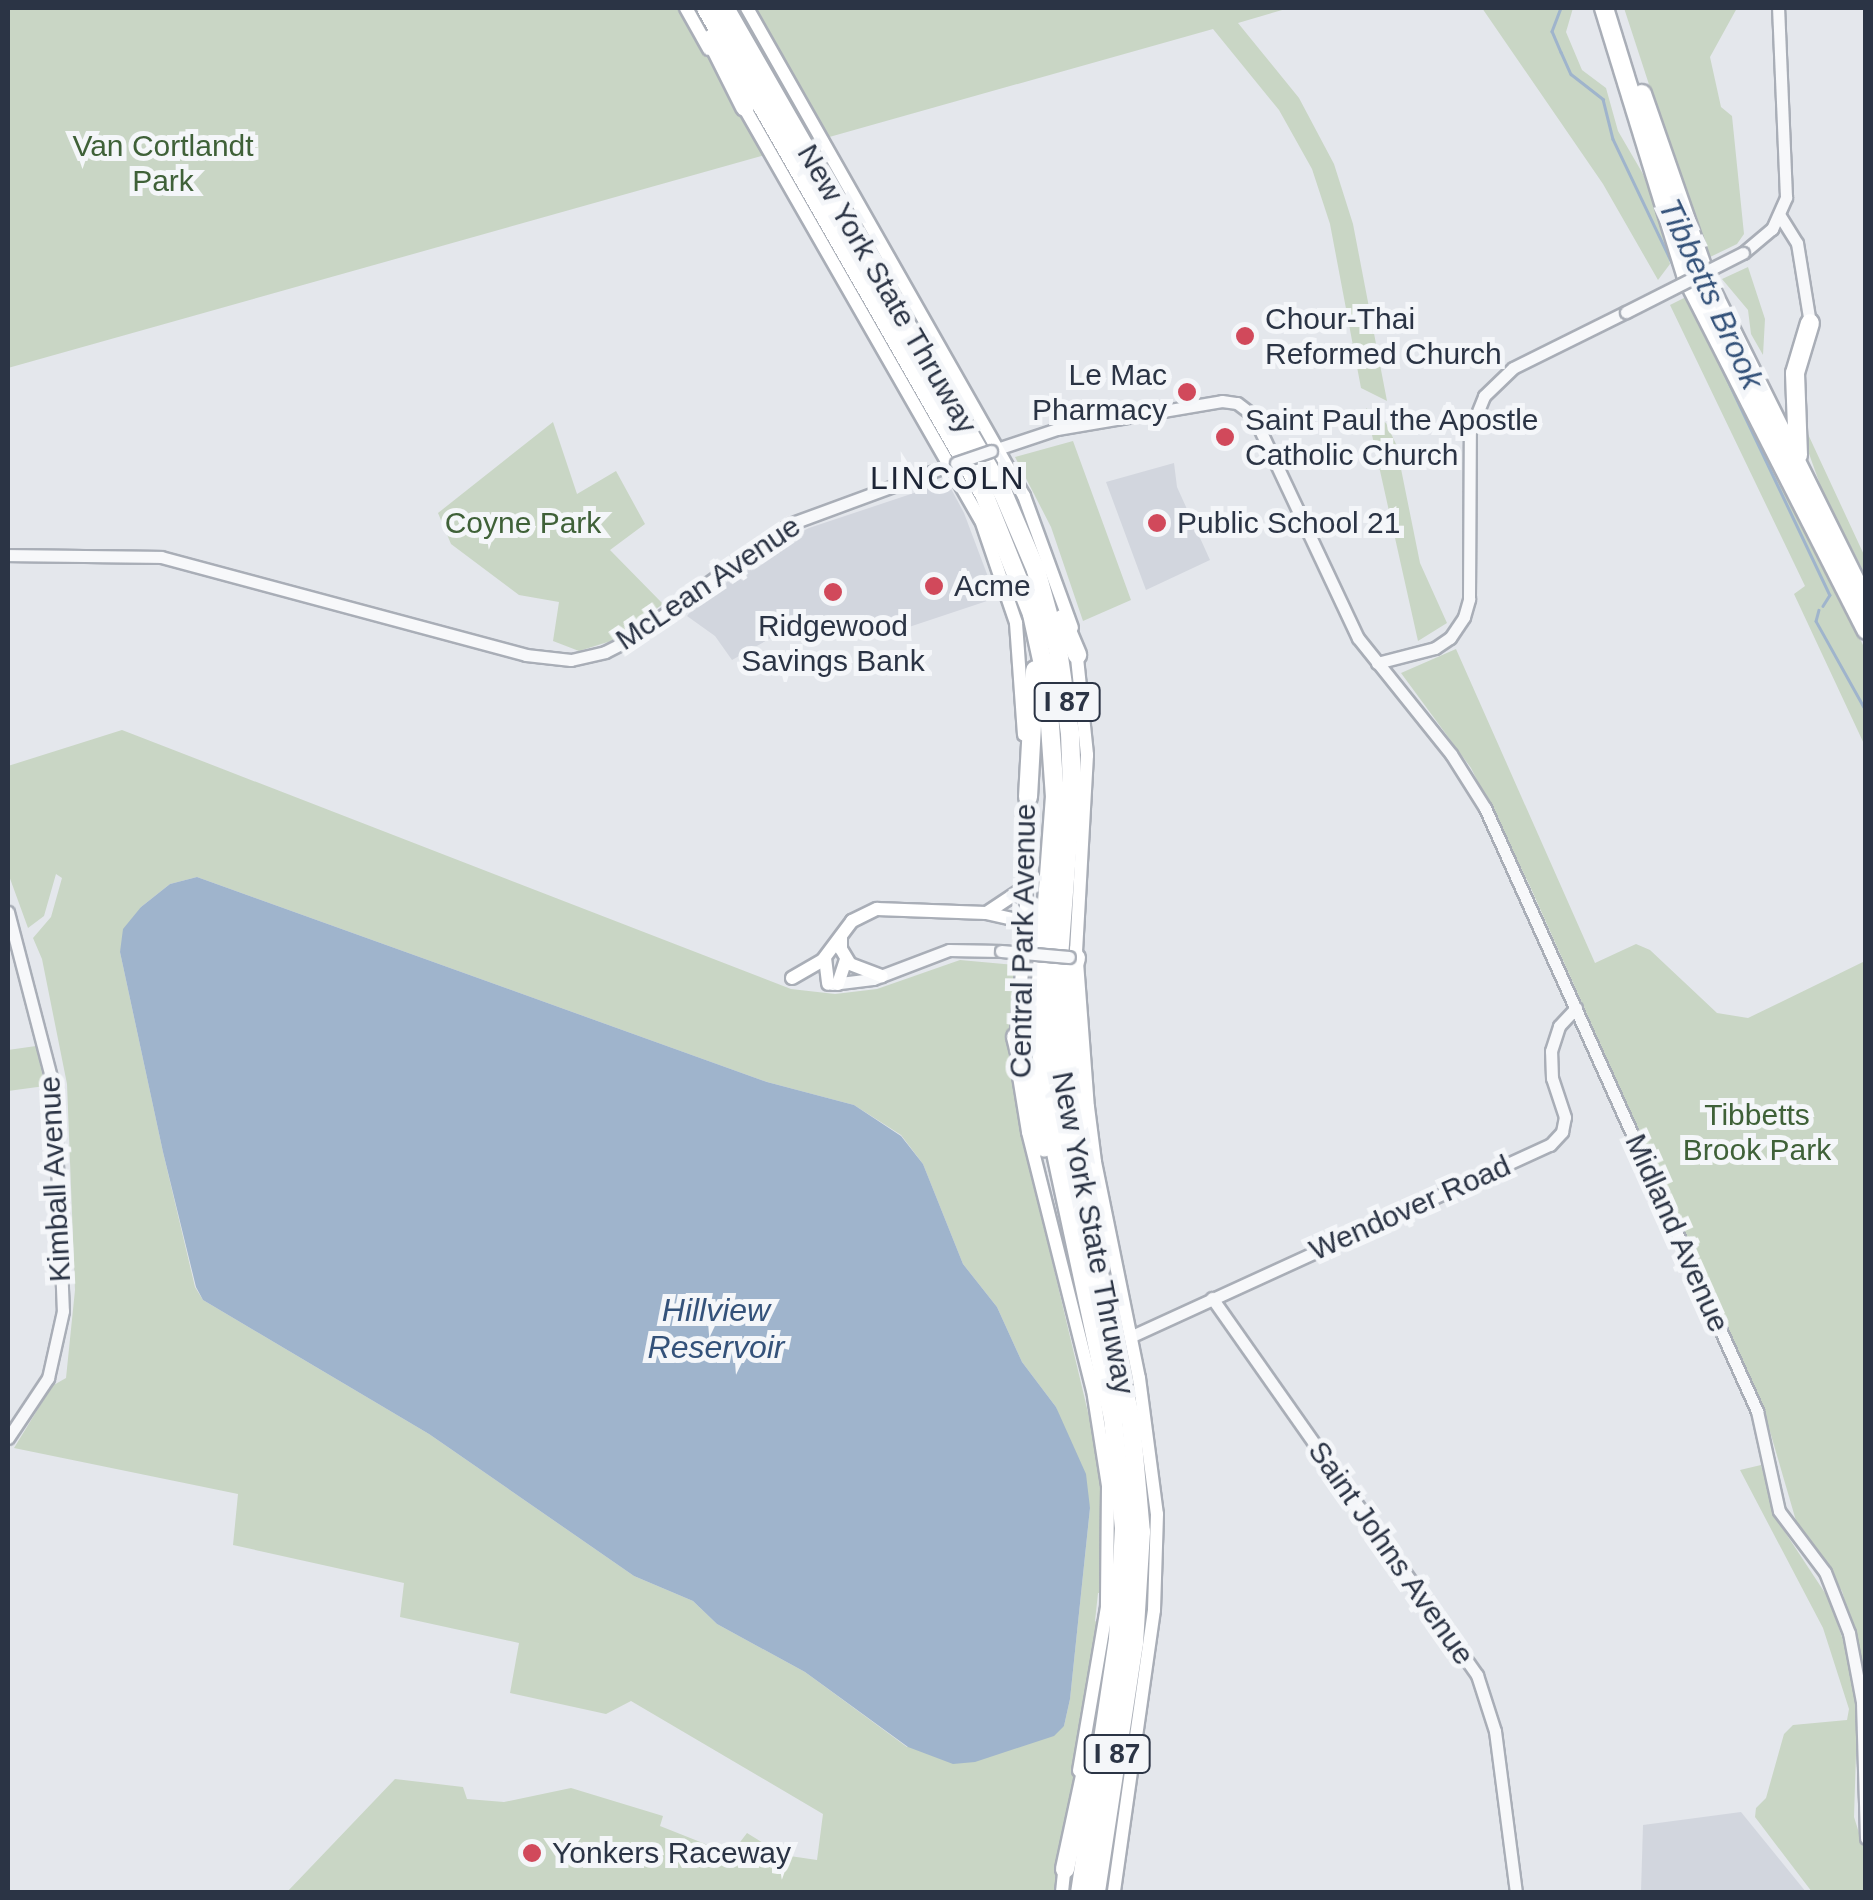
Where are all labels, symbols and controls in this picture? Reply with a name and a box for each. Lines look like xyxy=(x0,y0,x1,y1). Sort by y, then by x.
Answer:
park label: Van Cortlandt Park xyxy=(72,128,254,198)
street label: New York State Thruway xyxy=(789,138,985,440)
water label: Tibbetts Brook xyxy=(1650,193,1772,395)
place label: Chour-Thai Reformed Church xyxy=(1265,301,1502,372)
marker: Chour-Thai Reformed Church xyxy=(1234,325,1256,347)
place label: Le Mac Pharmacy xyxy=(1032,357,1167,428)
marker: Le Mac Pharmacy xyxy=(1176,381,1198,403)
place label: Saint Paul the Apostle Catholic Church xyxy=(1245,402,1540,472)
marker: Saint Paul the Apostle Catholic Church xyxy=(1214,426,1236,448)
district label: LINCOLN xyxy=(870,459,1026,497)
park label: Coyne Park xyxy=(445,505,601,541)
place label: Public School 21 xyxy=(1177,505,1400,541)
street label: McLean Avenue xyxy=(608,508,808,658)
marker: Public School 21 xyxy=(1146,512,1168,534)
place label: Acme xyxy=(954,568,1031,604)
marker: Acme xyxy=(923,575,945,597)
marker: Ridgewood Savings Bank xyxy=(822,581,844,603)
place label: Ridgewood Savings Bank xyxy=(741,608,925,678)
road number: I 87 xyxy=(1032,679,1102,725)
street label: Central Park Avenue xyxy=(1003,803,1043,1079)
street label: New York State Thruway xyxy=(1044,1068,1142,1398)
street label: Kimball Avenue xyxy=(32,1074,78,1284)
park label: Tibbetts Brook Park xyxy=(1683,1097,1831,1168)
street label: Midland Avenue xyxy=(1617,1128,1737,1338)
street label: Wendover Road xyxy=(1304,1148,1516,1268)
water label: Hillview Reservoir xyxy=(648,1292,784,1367)
street label: Saint Johns Avenue xyxy=(1300,1434,1482,1672)
road number: I 87 xyxy=(1082,1731,1152,1777)
place label: Yonkers Raceway xyxy=(552,1835,791,1871)
marker: Yonkers Raceway xyxy=(521,1842,543,1864)

